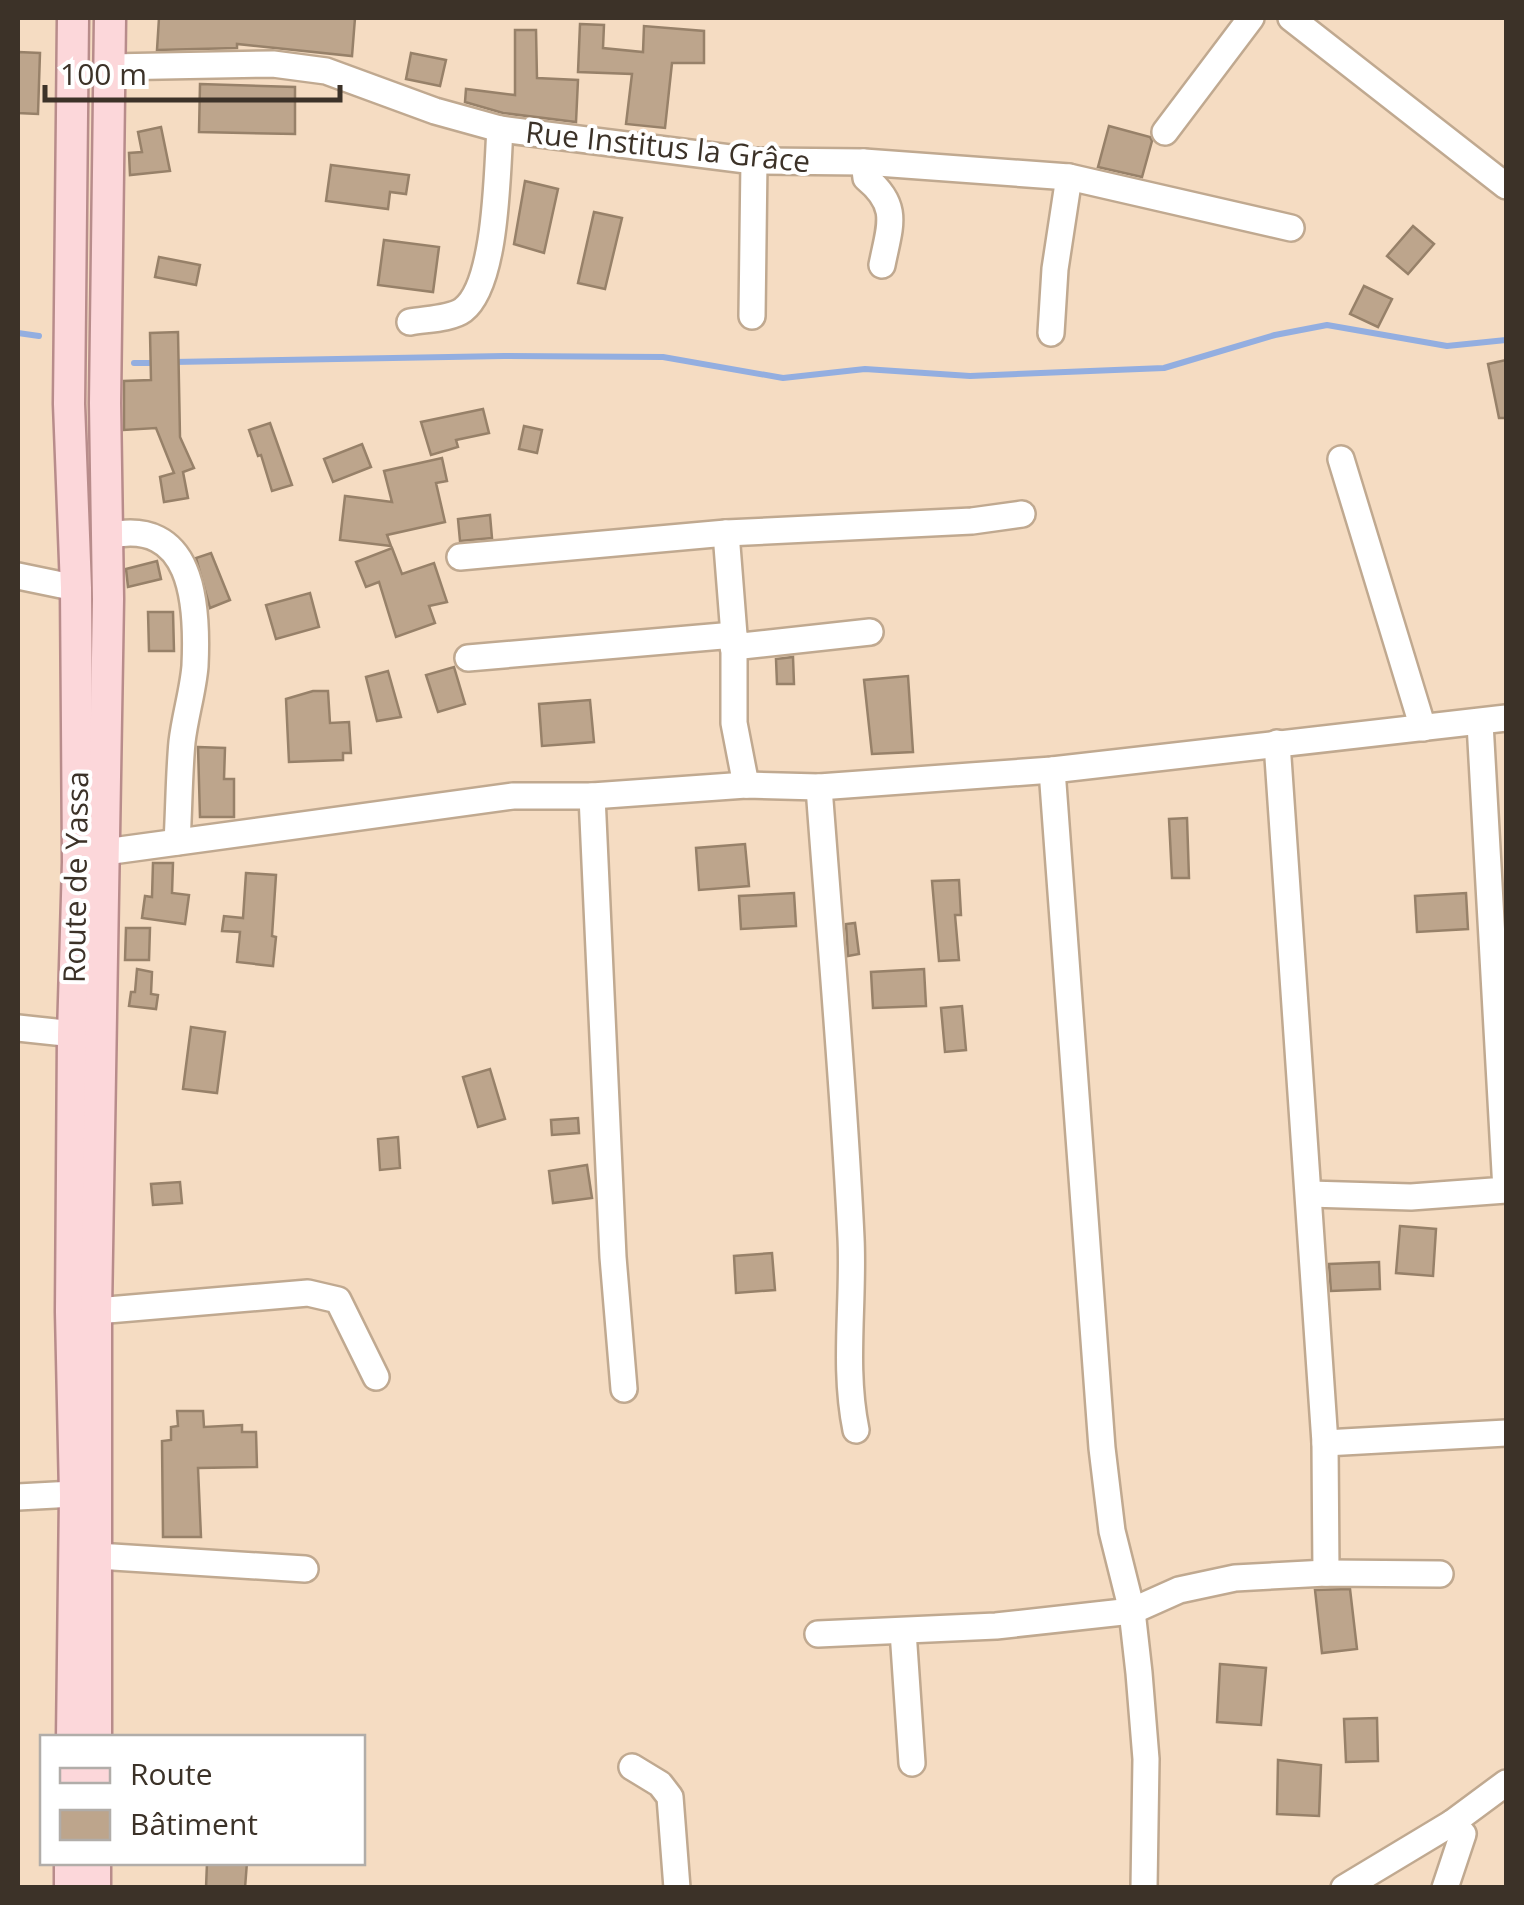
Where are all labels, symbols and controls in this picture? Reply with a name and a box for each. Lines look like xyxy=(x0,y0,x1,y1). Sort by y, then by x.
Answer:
scale bar xyxy=(45,40,340,102)
text: 100 m xyxy=(60,53,147,94)
street label: Rue Institus la Grâce xyxy=(524,111,812,181)
street label: Route de Yassa xyxy=(53,771,97,983)
legend xyxy=(40,1735,365,1865)
text: Route xyxy=(130,1753,213,1794)
text: Bâtiment xyxy=(130,1803,258,1844)

